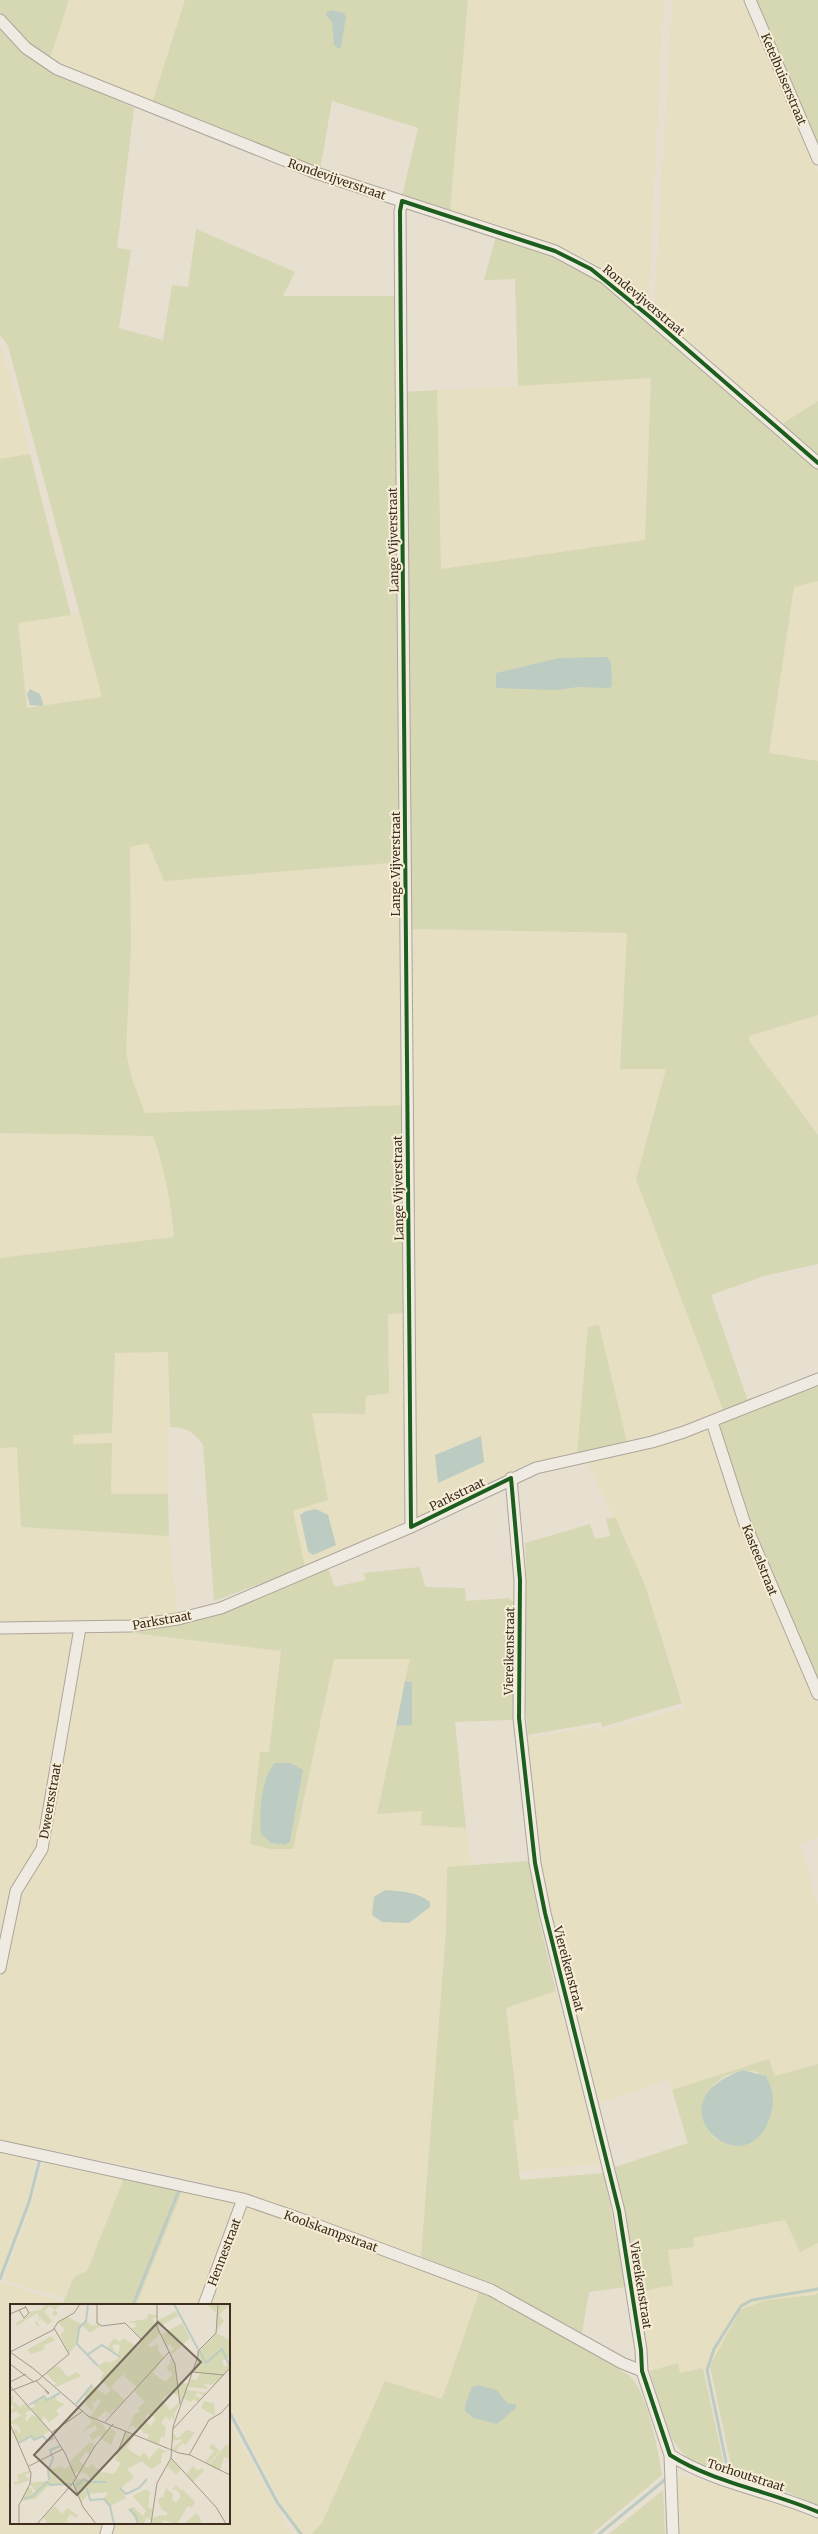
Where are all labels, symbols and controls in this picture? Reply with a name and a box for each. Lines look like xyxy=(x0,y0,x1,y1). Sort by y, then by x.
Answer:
street label: Ketelbuiserstraat xyxy=(758,31,810,128)
street label: Rondevijverstraat xyxy=(286,155,388,203)
street label: Rondevijverstraat xyxy=(600,261,688,339)
street label: Lange Vijverstraat xyxy=(385,487,401,593)
street label: Lange Vijverstraat xyxy=(388,811,403,917)
street label: Lange Vijverstraat xyxy=(390,1135,406,1241)
street label: Parkstraat xyxy=(427,1474,488,1514)
street label: Kasteelstraat xyxy=(739,1522,781,1598)
street label: Viereikenstraat xyxy=(501,1606,517,1696)
street label: Parkstraat xyxy=(131,1607,193,1633)
street label: Dweersstraat xyxy=(36,1762,64,1840)
street label: Viereikenstraat xyxy=(550,1923,588,2014)
street label: Koolskampstraat xyxy=(282,2207,380,2255)
street label: Hennestraat xyxy=(204,2216,244,2288)
street label: Viereikenstraat xyxy=(627,2239,655,2330)
inset map xyxy=(10,2304,230,2524)
street label: Torhoutstraat xyxy=(705,2455,787,2495)

